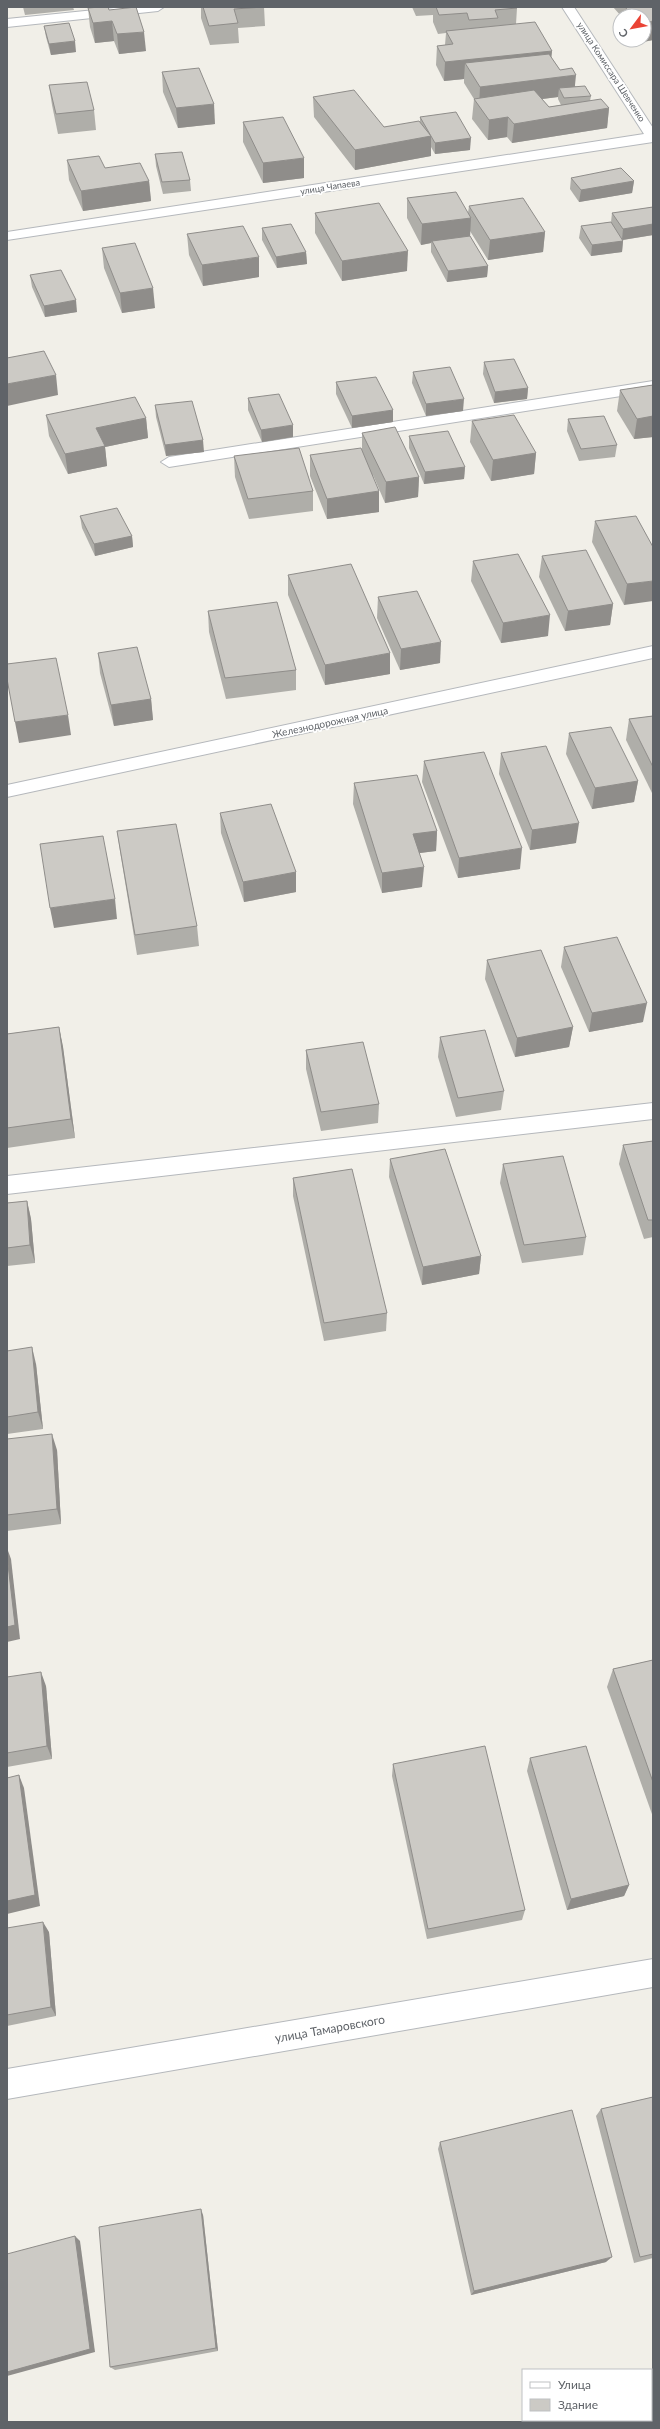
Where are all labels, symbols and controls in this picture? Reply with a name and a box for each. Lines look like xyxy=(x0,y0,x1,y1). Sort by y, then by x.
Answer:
north arrow xyxy=(612,8,652,48)
street label: улица Комиссара Шевченко xyxy=(575,20,648,124)
text: С xyxy=(615,26,631,40)
street label: улица Чапаева xyxy=(299,176,361,197)
street label: Железнодорожная улица xyxy=(271,704,389,740)
street label: улица Тамаровского xyxy=(274,2011,386,2046)
legend xyxy=(522,2369,652,2421)
text: Улица xyxy=(558,2377,591,2392)
text: Здание xyxy=(558,2397,598,2412)

